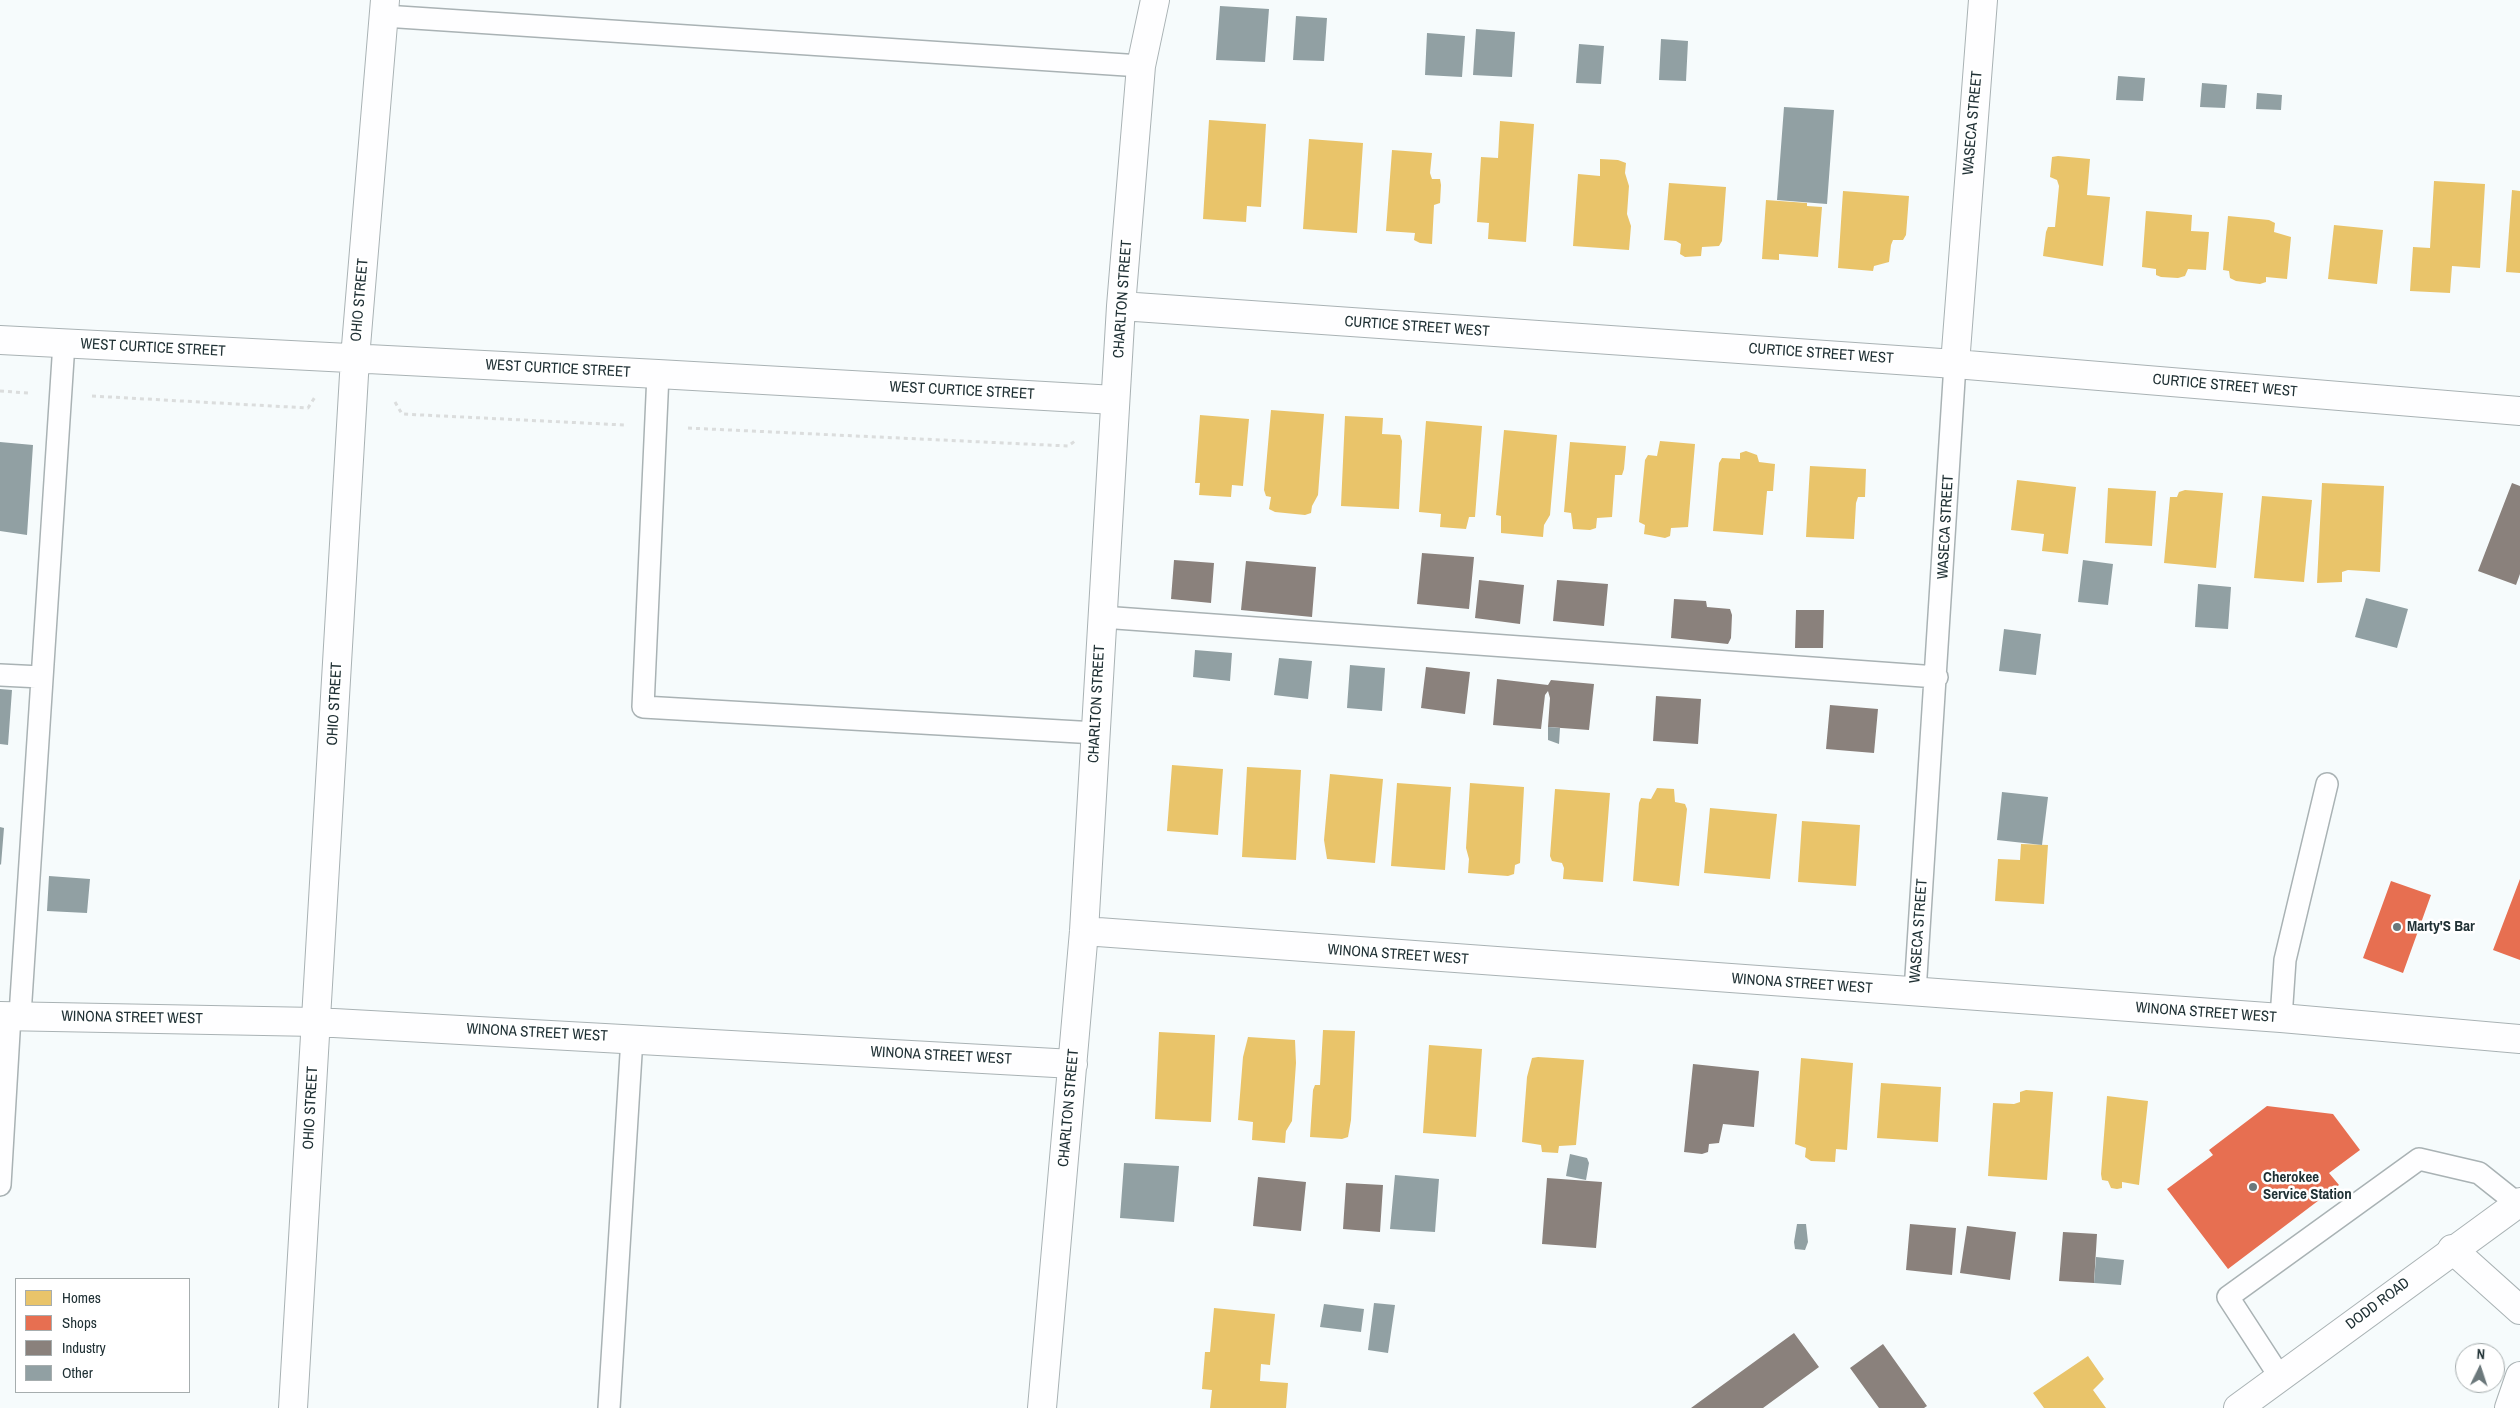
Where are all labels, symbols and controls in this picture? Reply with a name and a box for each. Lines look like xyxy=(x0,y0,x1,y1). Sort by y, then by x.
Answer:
street label: WASECA STREET xyxy=(1959,70,1987,176)
street label: CHARLTON STREET xyxy=(1110,239,1136,359)
street label: OHIO STREET xyxy=(347,258,373,342)
street label: CURTICE STREET WEST xyxy=(1344,313,1490,341)
street label: WEST CURTICE STREET xyxy=(80,335,226,361)
street label: CURTICE STREET WEST xyxy=(1748,340,1894,368)
street label: WEST CURTICE STREET xyxy=(485,356,631,382)
street label: CURTICE STREET WEST xyxy=(2152,371,2298,401)
street label: WEST CURTICE STREET xyxy=(889,378,1035,404)
street label: WASECA STREET xyxy=(1934,474,1958,580)
street label: CHARLTON STREET xyxy=(1085,644,1109,764)
street label: OHIO STREET xyxy=(324,662,346,746)
street label: WASECA STREET xyxy=(1906,878,1932,984)
place label: Marty'S Bar xyxy=(2407,918,2475,936)
marker: Marty'S Bar xyxy=(2391,921,2403,933)
street label: WINONA STREET WEST xyxy=(1327,941,1469,969)
street label: WINONA STREET WEST xyxy=(1731,970,1873,998)
street label: WINONA STREET WEST xyxy=(2135,999,2277,1027)
street label: WINONA STREET WEST xyxy=(61,1008,203,1028)
street label: WINONA STREET WEST xyxy=(466,1020,608,1046)
street label: WINONA STREET WEST xyxy=(870,1043,1012,1069)
street label: CHARLTON STREET xyxy=(1055,1048,1083,1168)
street label: OHIO STREET xyxy=(300,1066,322,1150)
place label: Cherokee Service Station xyxy=(2263,1169,2352,1204)
marker: Cherokee Service Station xyxy=(2247,1181,2259,1193)
street label: DODD ROAD xyxy=(2343,1274,2413,1334)
legend xyxy=(15,1278,190,1393)
text: Homes xyxy=(62,1287,101,1308)
text: Shops xyxy=(62,1312,97,1333)
text: Industry xyxy=(62,1337,106,1358)
north arrow xyxy=(2455,1343,2505,1393)
text: N xyxy=(2476,1345,2486,1363)
text: Other xyxy=(62,1362,93,1383)

